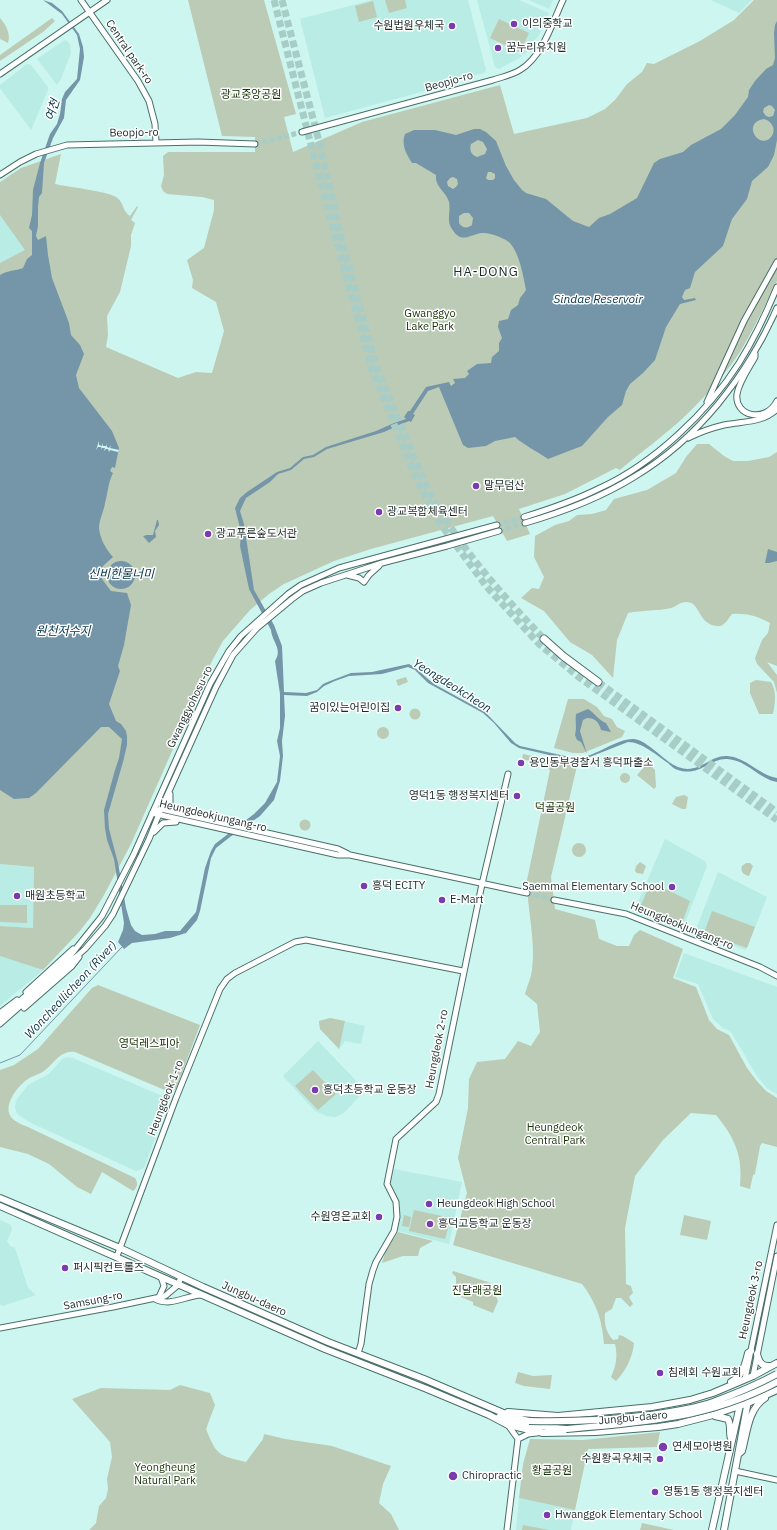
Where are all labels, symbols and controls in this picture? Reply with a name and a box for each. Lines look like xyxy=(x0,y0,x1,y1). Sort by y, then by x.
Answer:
street label: Central park-ro xyxy=(103,17,155,87)
place label: 이의중학교 xyxy=(522,17,573,31)
place label: 수원법원우체국 xyxy=(373,19,444,33)
marker: 이의중학교 xyxy=(509,19,519,29)
marker: 수원법원우체국 xyxy=(447,21,457,31)
place label: 꿈누리유치원 xyxy=(506,41,567,55)
marker: 꿈누리유치원 xyxy=(493,43,503,53)
street label: Beopjo-ro xyxy=(423,69,475,95)
park label: 광교중앙공원 xyxy=(221,88,281,102)
water label: 여천 xyxy=(43,97,63,123)
street label: Beopjo-ro xyxy=(109,126,159,140)
district label: HA-DONG xyxy=(453,264,519,280)
water label: Sindae Reservoir xyxy=(553,293,643,307)
park label: Gwanggyo Lake Park xyxy=(404,307,456,333)
place label: 말무덤산 xyxy=(484,479,524,493)
marker: 말무덤산 xyxy=(471,481,481,491)
place label: 광교복합체육센터 xyxy=(387,505,468,519)
marker: 광교복합체육센터 xyxy=(374,507,384,517)
place label: 광교푸른숲도서관 xyxy=(216,527,297,541)
marker: 광교푸른숲도서관 xyxy=(203,529,213,539)
water label: 신비한물너미 xyxy=(88,568,154,582)
water label: 원천저수지 xyxy=(35,625,91,639)
water label: Yeongdeokcheon xyxy=(410,656,494,716)
street label: Gwanggyohosu-ro xyxy=(164,664,216,750)
place label: 꿈이있는어린이집 xyxy=(309,701,390,715)
marker: 꿈이있는어린이집 xyxy=(393,703,403,713)
place label: 용인동부경찰서 흥덕파출소 xyxy=(529,756,653,770)
marker: 용인동부경찰서 흥덕파출소 xyxy=(516,758,526,768)
place label: 영덕1동 행정복지센터 xyxy=(409,789,509,803)
marker: 영덕1동 행정복지센터 xyxy=(512,791,522,801)
street label: Heungdeokjungang-ro xyxy=(158,797,268,835)
park label: 덕골공원 xyxy=(535,801,575,815)
place label: 흥덕 ECITY xyxy=(372,879,425,893)
place label: Saemmal Elementary School xyxy=(522,880,664,894)
marker: 흥덕 ECITY xyxy=(359,881,369,891)
marker: Saemmal Elementary School xyxy=(667,882,677,892)
place label: 매원초등학교 xyxy=(25,889,86,903)
marker: 매원초등학교 xyxy=(12,891,22,901)
place label: E-Mart xyxy=(450,893,484,907)
marker: E-Mart xyxy=(437,895,447,905)
street label: Heungdeokjungang-ro xyxy=(629,899,735,953)
water label: Woncheollicheon (River) xyxy=(22,938,120,1042)
street label: Heungdeok 2-ro xyxy=(423,1008,451,1090)
park label: 영덕레스피아 xyxy=(119,1037,179,1051)
street label: Heungdeok 1-ro xyxy=(145,1058,187,1138)
place label: 흥덕초등학교 운동장 xyxy=(323,1083,417,1097)
marker: 흥덕초등학교 운동장 xyxy=(310,1085,320,1095)
park label: Heungdeok Central Park xyxy=(525,1121,585,1147)
place label: Heungdeok High School xyxy=(437,1197,555,1211)
marker: Heungdeok High School xyxy=(424,1199,434,1209)
place label: 수원영은교회 xyxy=(310,1210,371,1224)
marker: 수원영은교회 xyxy=(374,1212,384,1222)
place label: 흥덕고등학교 운동장 xyxy=(438,1217,532,1231)
marker: 흥덕고등학교 운동장 xyxy=(425,1219,435,1229)
street label: Heungdeok 3-ro xyxy=(736,1259,766,1341)
place label: 퍼시픽컨트롤즈 xyxy=(73,1261,144,1275)
marker: 퍼시픽컨트롤즈 xyxy=(60,1263,70,1273)
street label: Jungbu-daero xyxy=(220,1279,288,1319)
park label: 진달래공원 xyxy=(452,1284,502,1298)
street label: Samsung-ro xyxy=(62,1289,124,1313)
place label: 침례회 수원교회 xyxy=(668,1366,741,1380)
marker: 침례회 수원교회 xyxy=(655,1368,665,1378)
street label: Jungbu-daero xyxy=(598,1408,668,1428)
place label: 연세모아병원 xyxy=(672,1440,733,1454)
marker: 연세모아병원 xyxy=(657,1441,669,1453)
place label: 수원황곡우체국 xyxy=(581,1452,652,1466)
marker: 수원황곡우체국 xyxy=(655,1454,665,1464)
park label: Yeongheung Natural Park xyxy=(134,1461,196,1487)
park label: 황골공원 xyxy=(532,1464,572,1478)
place label: Chiropractic xyxy=(462,1469,522,1483)
marker: Chiropractic xyxy=(447,1470,459,1482)
place label: 영통1동 행정복지센터 xyxy=(663,1485,763,1499)
marker: 영통1동 행정복지센터 xyxy=(650,1487,660,1497)
place label: Hwanggok Elementary School xyxy=(555,1508,702,1522)
marker: Hwanggok Elementary School xyxy=(542,1510,552,1520)

